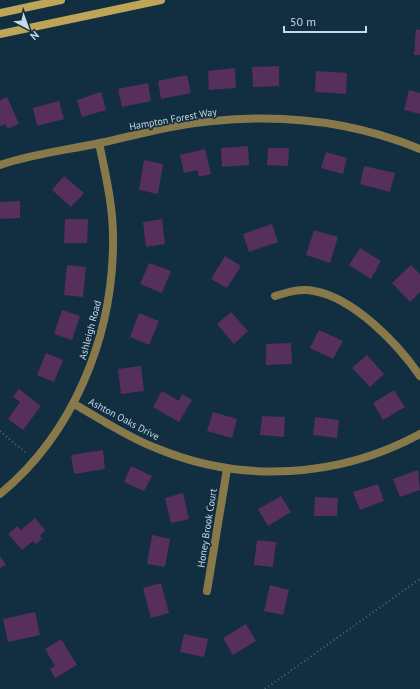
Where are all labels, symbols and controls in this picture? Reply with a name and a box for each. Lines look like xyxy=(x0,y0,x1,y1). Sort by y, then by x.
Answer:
north arrow xyxy=(8,8,48,48)
scale bar xyxy=(284,8,366,34)
text: 50 m xyxy=(290,14,316,29)
text: N xyxy=(27,28,42,43)
street label: Hampton Forest Way xyxy=(128,105,218,133)
street label: Ashleigh Road xyxy=(76,299,104,361)
street label: Ashton Oaks Drive xyxy=(86,395,162,443)
street label: Honey Brook Court xyxy=(194,487,220,568)

